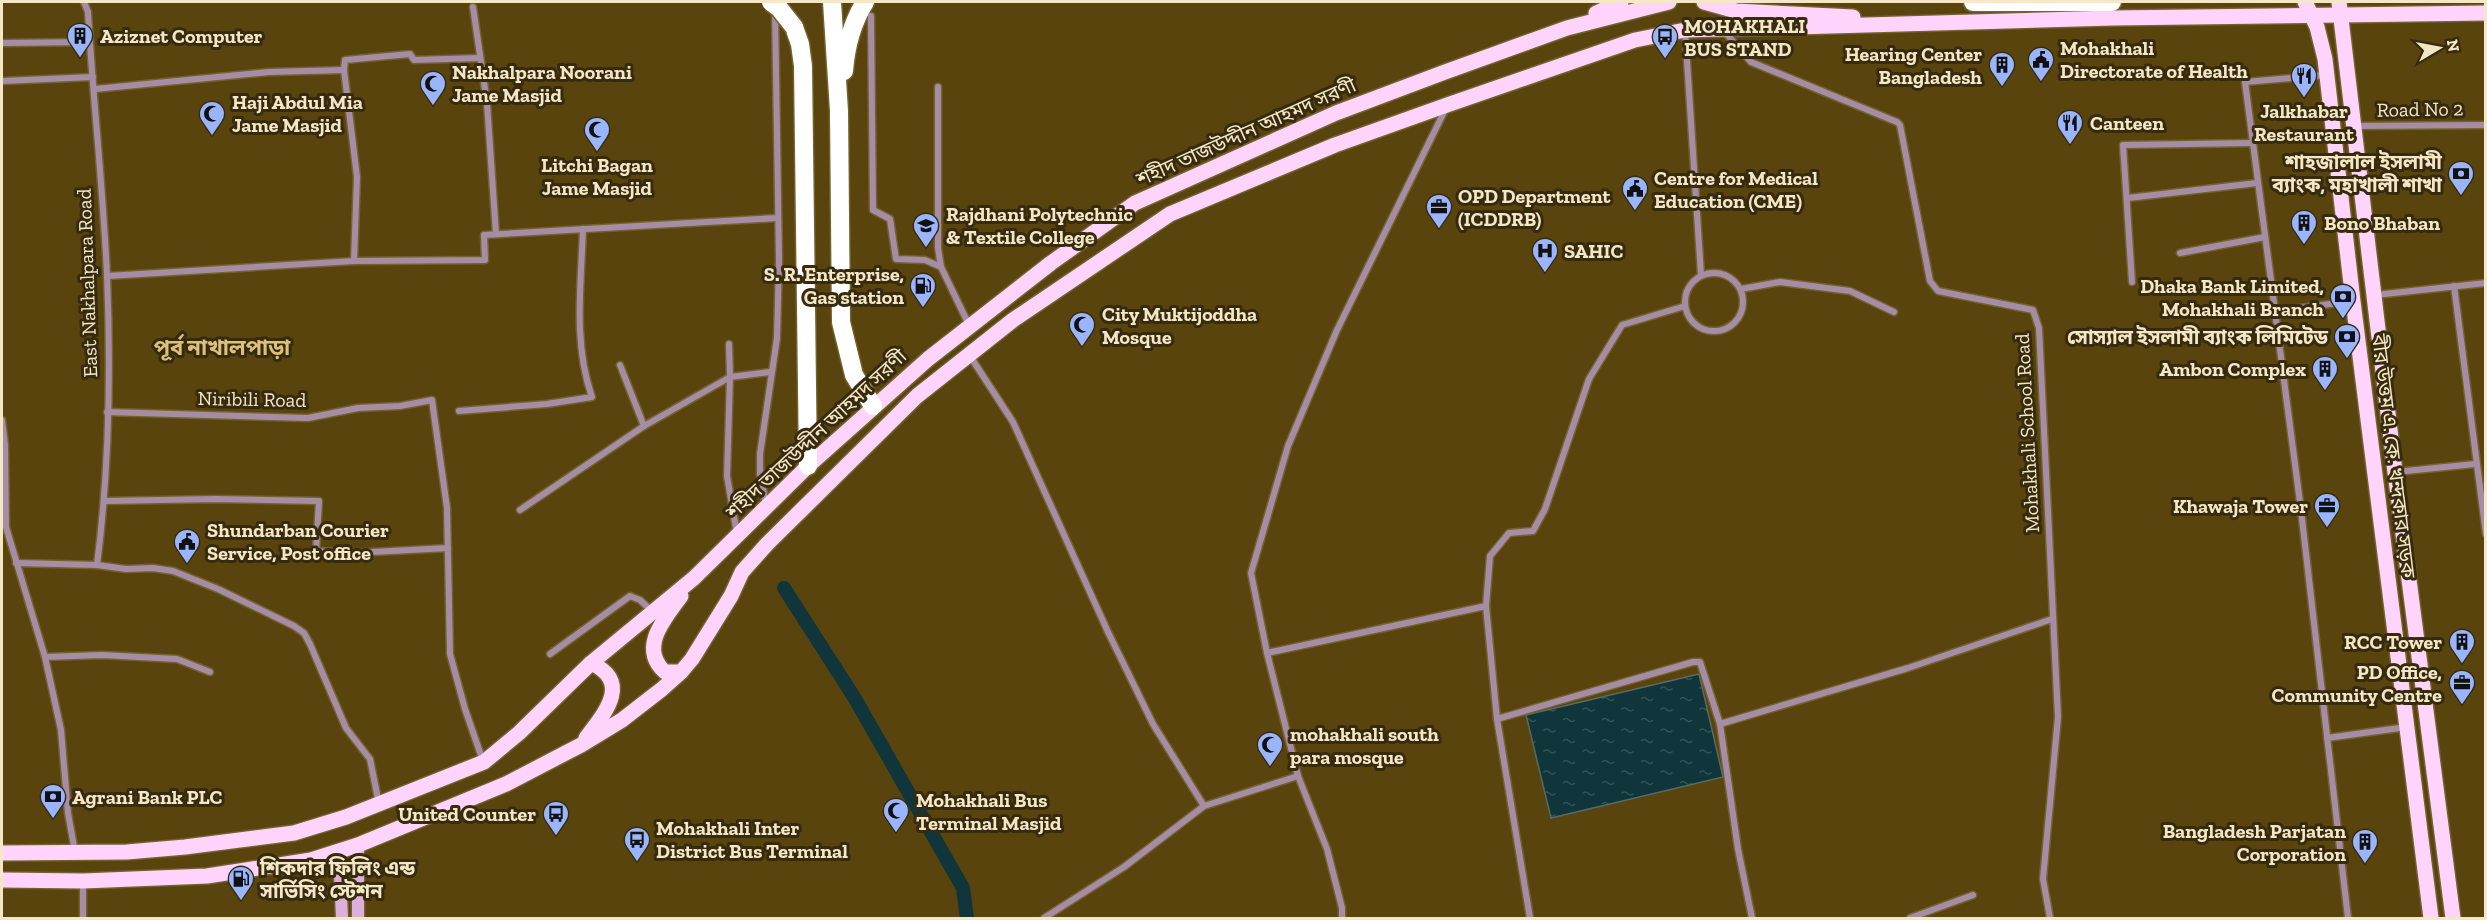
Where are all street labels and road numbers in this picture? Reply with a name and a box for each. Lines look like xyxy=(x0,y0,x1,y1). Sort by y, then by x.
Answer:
street label: শহীদ তাজউদ্দীন আহমদ সরণী xyxy=(1131,72,1360,192)
street label: Road No 2 xyxy=(2376,96,2464,122)
street label: East Nakhalpara Road xyxy=(72,188,102,378)
street label: বীর উত্তম এ. কে. খন্দকার সড়ক xyxy=(2367,332,2421,580)
street label: Mohakhali School Road xyxy=(2010,333,2044,533)
street label: শহীদ তাজউদ্দীন আহমদ সরণী xyxy=(720,344,912,525)
street label: Niribili Road xyxy=(197,386,307,412)

